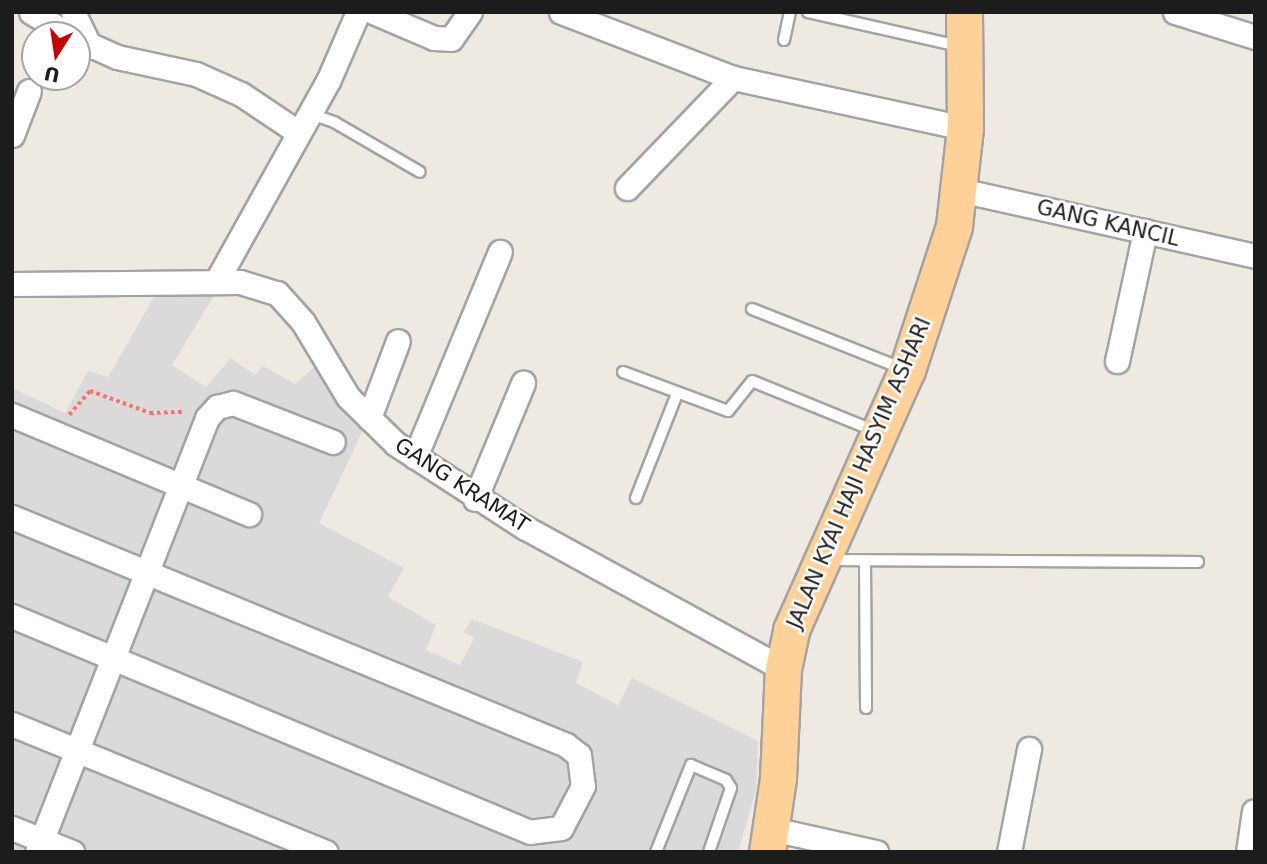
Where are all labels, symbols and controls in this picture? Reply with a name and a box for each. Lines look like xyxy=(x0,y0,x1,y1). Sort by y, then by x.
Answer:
north arrow xyxy=(21,21,91,91)
text: U xyxy=(42,62,62,87)
street label: GANG KANCIL xyxy=(1034,194,1182,252)
street label: JALAN KYAI HAJI HASYIM ASHARI xyxy=(782,314,936,632)
street label: GANG KRAMAT xyxy=(390,432,534,538)

